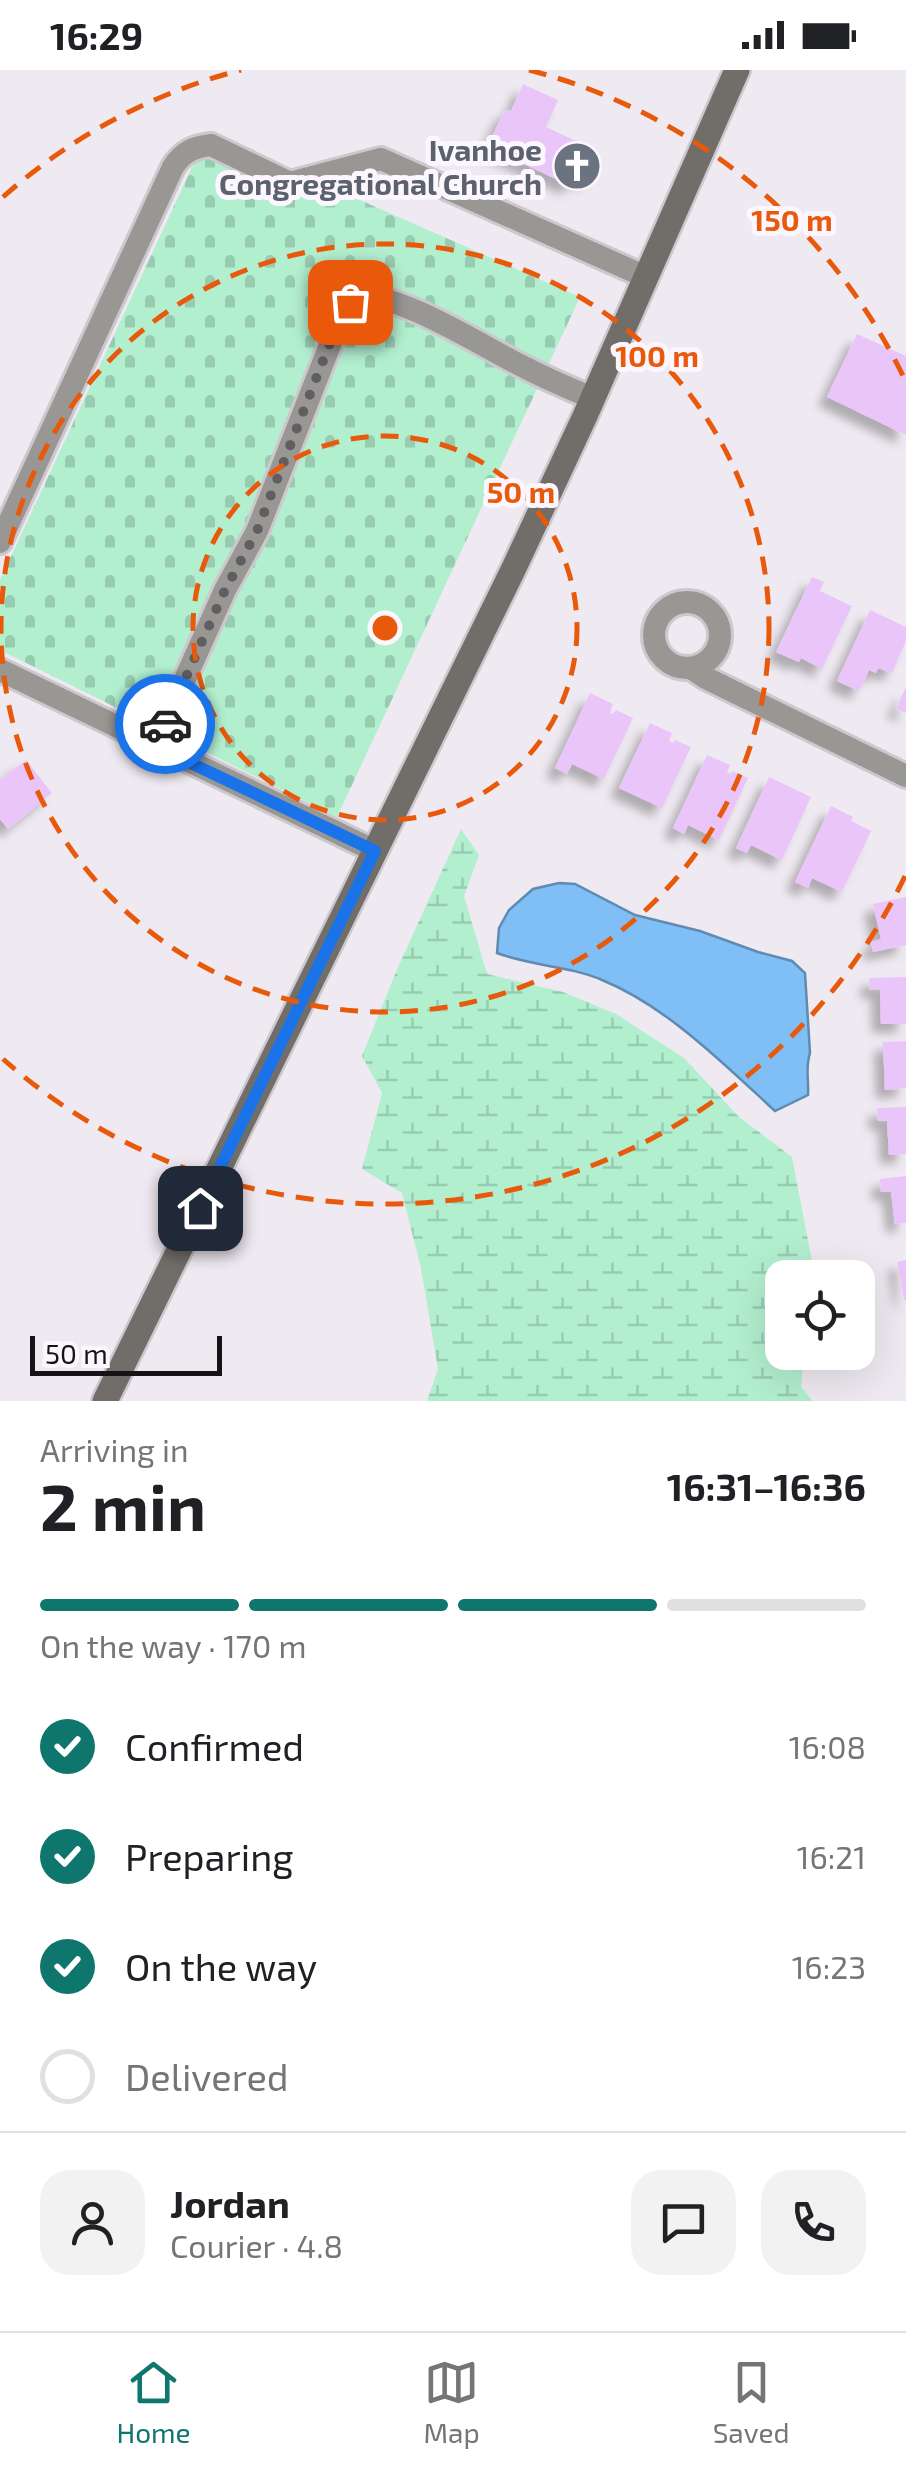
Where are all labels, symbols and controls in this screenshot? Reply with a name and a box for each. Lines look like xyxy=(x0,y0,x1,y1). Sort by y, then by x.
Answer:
text: 16:29 xyxy=(50,12,143,58)
place label: Ivanhoe Congregational Church xyxy=(219,131,542,201)
church icon: Ivanhoe Congregational Church xyxy=(551,140,603,192)
text: 150 m xyxy=(751,201,833,237)
pin xyxy=(308,260,393,345)
icon: bag xyxy=(323,275,378,330)
text: 100 m xyxy=(615,337,699,373)
text: 50 m xyxy=(487,473,555,509)
centre of rings xyxy=(367,610,403,646)
courier xyxy=(115,674,215,774)
icon: car xyxy=(138,697,193,752)
pin xyxy=(158,1166,243,1251)
icon: home xyxy=(173,1181,228,1236)
map controls xyxy=(765,1260,875,1370)
button: locate xyxy=(765,1260,875,1370)
scale bar xyxy=(30,1331,222,1376)
text: 50 m xyxy=(45,1336,108,1370)
text: Arriving in xyxy=(40,1430,189,1468)
text: 16:31–16:36 xyxy=(667,1463,866,1509)
text: 2 min xyxy=(40,1466,206,1544)
text: On the way · 170 m xyxy=(40,1626,306,1664)
icon: check xyxy=(40,1719,95,1774)
text: Confirmed xyxy=(125,1723,304,1769)
text: 16:08 xyxy=(789,1727,866,1765)
icon: check xyxy=(40,1829,95,1884)
text: Preparing xyxy=(125,1833,293,1879)
text: 16:21 xyxy=(797,1837,866,1875)
icon: check xyxy=(40,1939,95,1994)
text: On the way xyxy=(125,1943,317,1989)
text: 16:23 xyxy=(792,1947,866,1985)
text: Delivered xyxy=(125,2053,289,2099)
button: person xyxy=(40,2170,145,2275)
button: chat xyxy=(631,2170,736,2275)
button: phone xyxy=(761,2170,866,2275)
text: Jordan xyxy=(170,2180,290,2226)
text: Courier · 4.8 xyxy=(170,2226,343,2264)
tab: Home xyxy=(116,2355,191,2449)
tab: Map xyxy=(424,2355,480,2449)
tab: Saved xyxy=(713,2355,790,2449)

